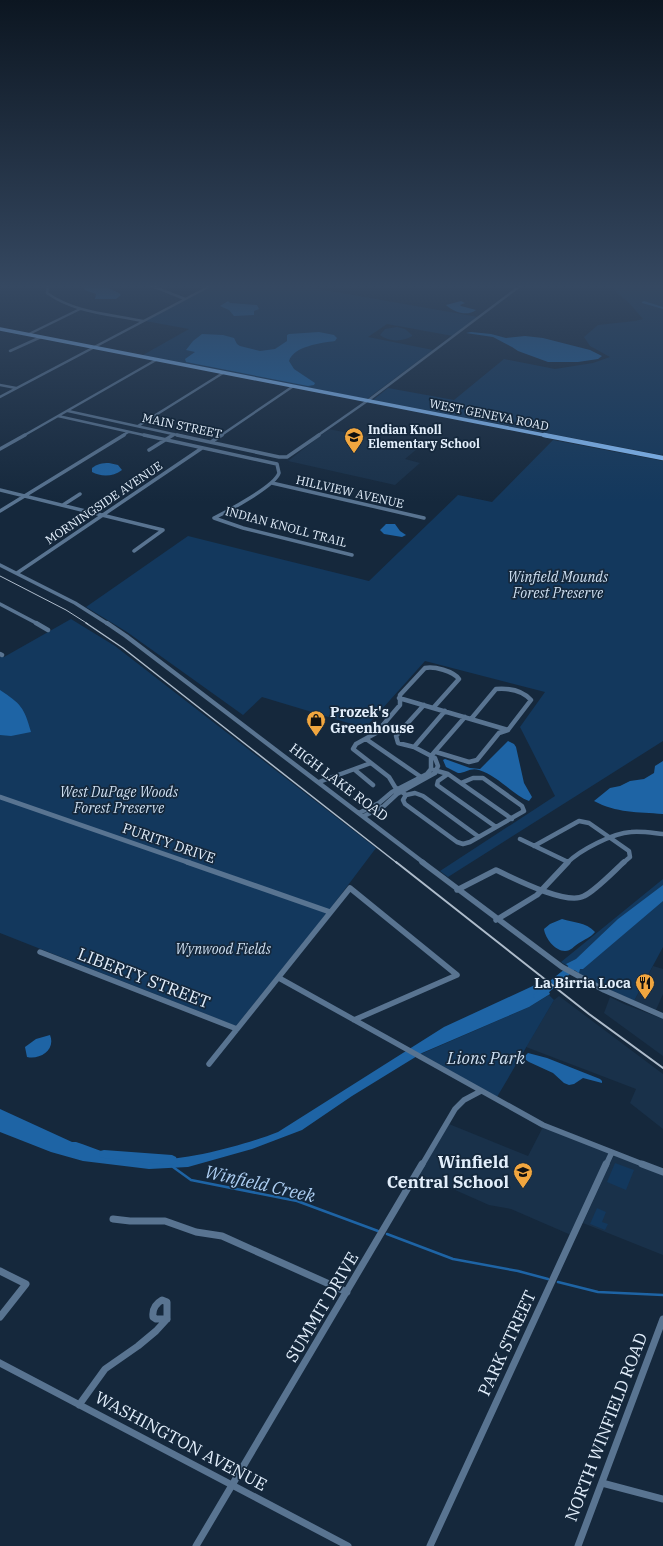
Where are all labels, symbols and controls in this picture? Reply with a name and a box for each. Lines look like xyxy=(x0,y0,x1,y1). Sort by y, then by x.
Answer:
street label: WEST GENEVA ROAD xyxy=(428,396,550,433)
street label: MAIN STREET xyxy=(141,410,223,441)
place label: Indian Knoll Elementary School xyxy=(368,422,480,451)
school or university icon: Indian Knoll Elementary School xyxy=(343,426,365,454)
street label: MORNINGSIDE AVENUE xyxy=(42,458,165,547)
street label: HILLVIEW AVENUE xyxy=(295,472,406,511)
street label: INDIAN KNOLL TRAIL xyxy=(224,503,349,550)
park label: Winfield Mounds Forest Preserve xyxy=(508,568,609,602)
place label: Prozek's Greenhouse xyxy=(330,703,414,737)
shop icon: Prozek's Greenhouse xyxy=(305,709,327,737)
street label: HIGH LAKE ROAD xyxy=(286,739,392,825)
park label: West DuPage Woods Forest Preserve xyxy=(60,783,179,817)
street label: PURITY DRIVE xyxy=(120,819,218,867)
park label: Wynwood Fields xyxy=(175,940,272,958)
street label: LIBERTY STREET xyxy=(74,943,214,1013)
restaurant icon: La Birria Loca xyxy=(634,972,656,1000)
place label: La Birria Loca xyxy=(534,974,631,992)
park label: Lions Park xyxy=(446,1047,525,1069)
place label: Winfield Central School xyxy=(387,1151,509,1193)
water label: Winfield Creek xyxy=(203,1160,318,1207)
school or university icon: Winfield Central School xyxy=(512,1161,534,1189)
street label: SUMMIT DRIVE xyxy=(280,1248,364,1366)
street label: PARK STREET xyxy=(473,1287,541,1399)
street label: NORTH WINFIELD ROAD xyxy=(560,1329,652,1525)
street label: WASHINGTON AVENUE xyxy=(91,1386,271,1496)

